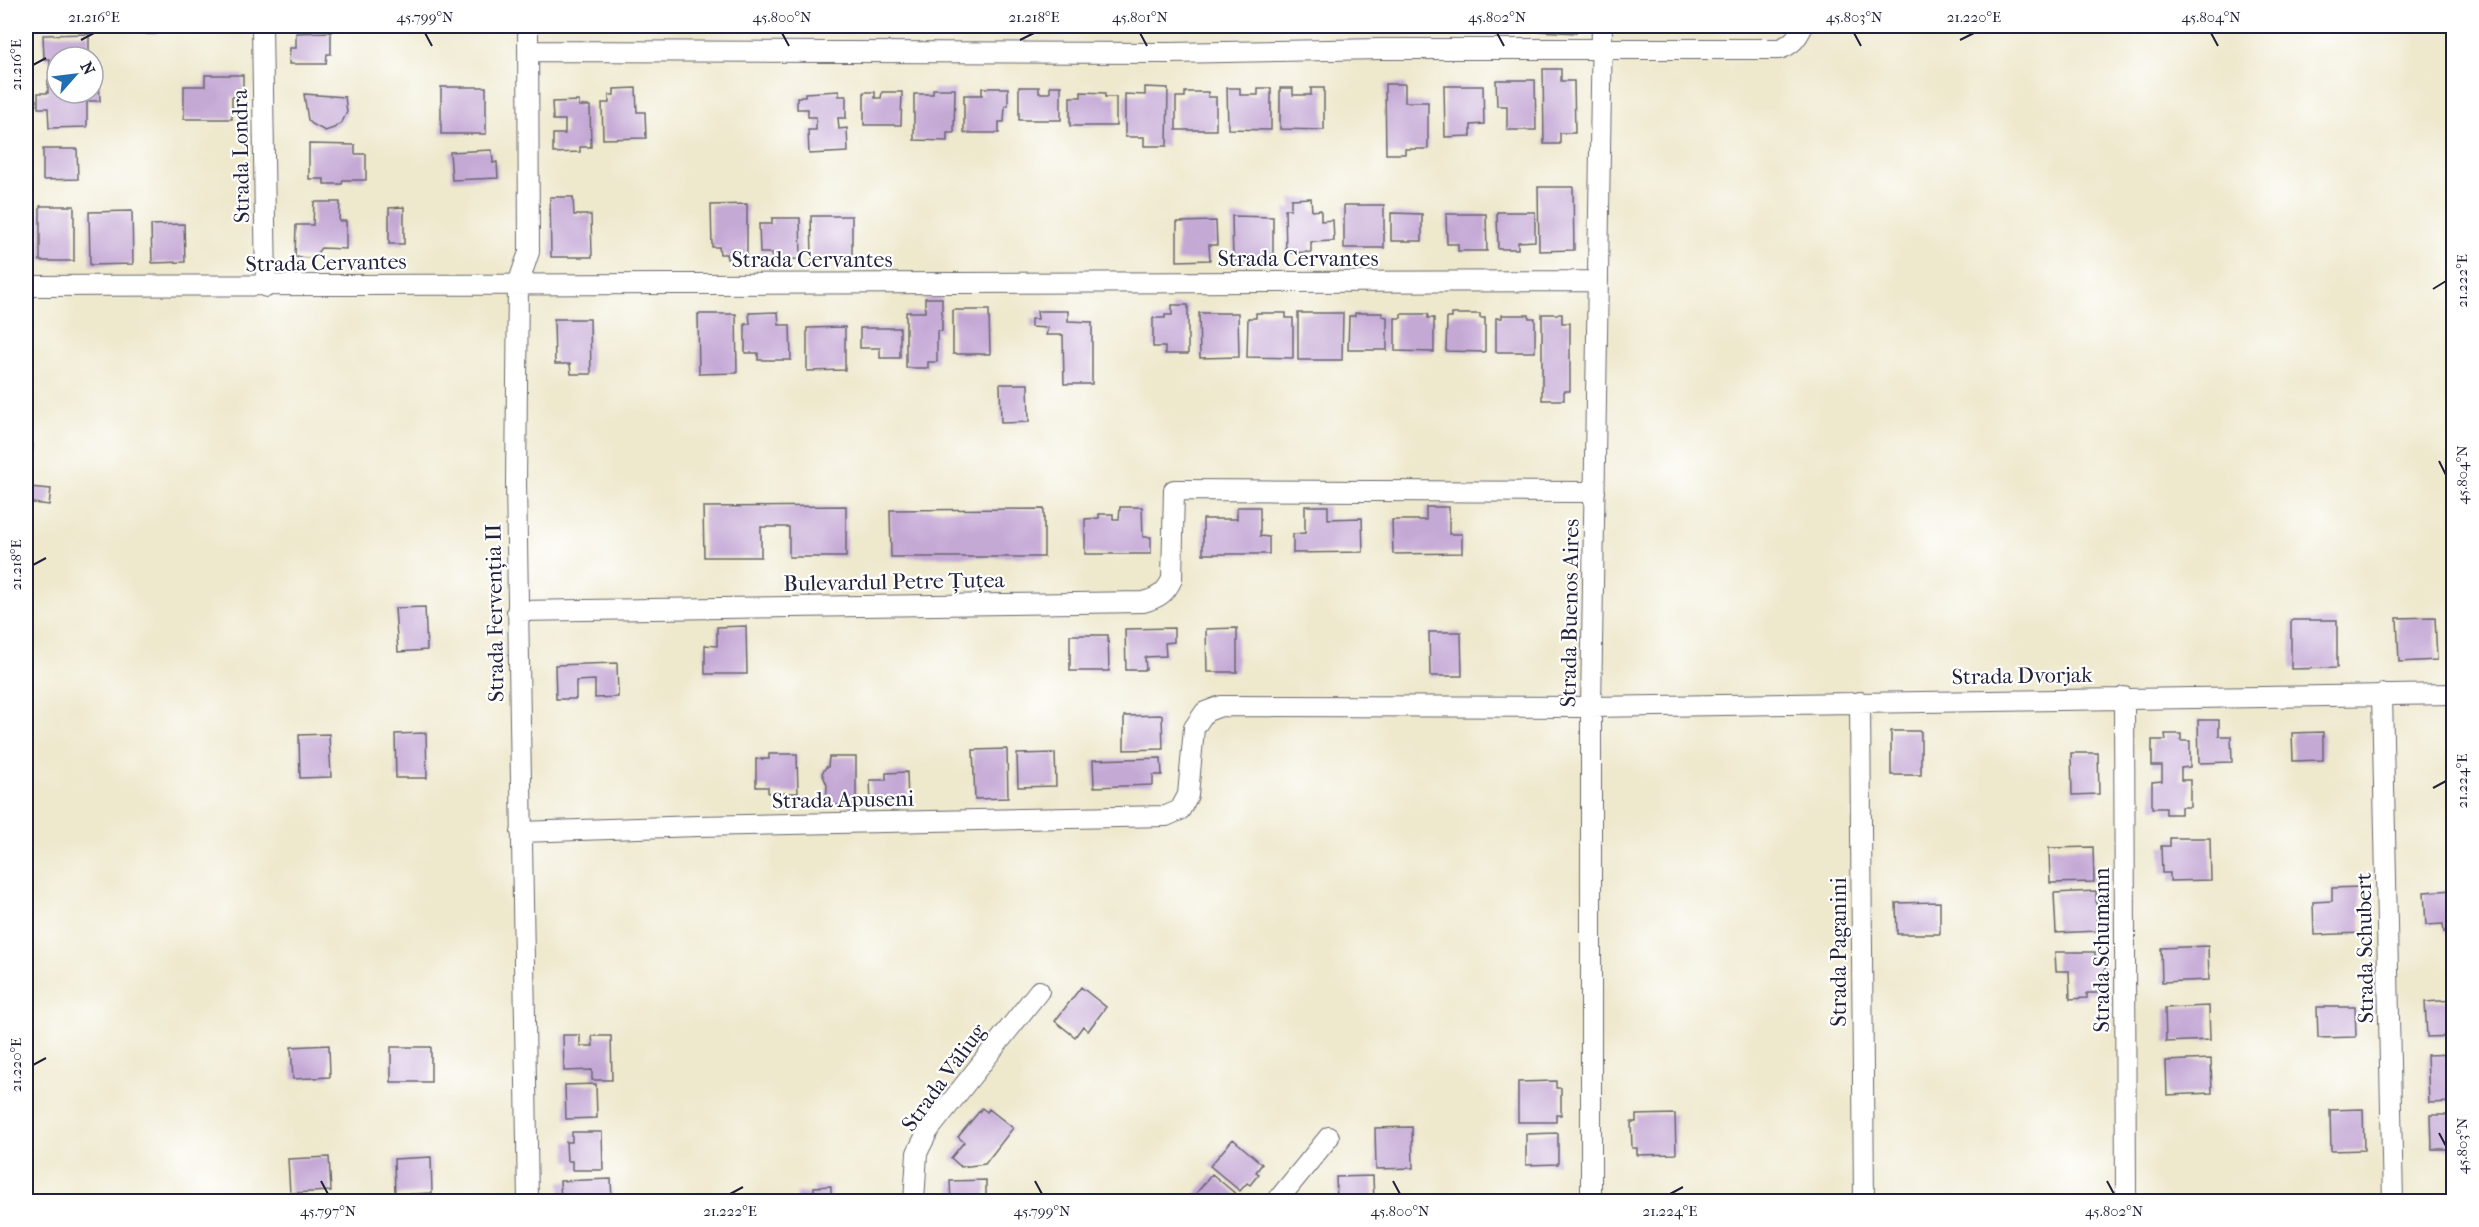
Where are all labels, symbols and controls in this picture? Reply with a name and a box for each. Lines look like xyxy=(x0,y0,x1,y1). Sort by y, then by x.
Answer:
text: 21.216°E xyxy=(68,8,120,26)
text: 45.799°N xyxy=(397,8,454,26)
text: 45.800°N xyxy=(753,8,812,26)
text: 21.218°E xyxy=(1008,8,1060,26)
text: 45.801°N xyxy=(1112,8,1169,26)
text: 45.802°N xyxy=(1468,8,1527,26)
text: 45.803°N xyxy=(1826,8,1883,26)
text: 21.220°E xyxy=(1947,8,2001,26)
text: 45.804°N xyxy=(2181,8,2241,26)
text: 21.216°E xyxy=(7,39,25,91)
north arrow xyxy=(45,45,105,105)
text: N xyxy=(77,58,99,79)
street label: Strada Londra xyxy=(227,88,255,223)
street label: Strada Cervantes xyxy=(1217,246,1379,272)
street label: Strada Cervantes xyxy=(731,247,893,273)
street label: Strada Cervantes xyxy=(245,249,407,277)
text: 21.222°E xyxy=(2453,254,2471,308)
text: 45.804°N xyxy=(2453,445,2471,505)
street label: Strada Buenos Aires xyxy=(1555,518,1585,708)
street label: Strada Fervenția II xyxy=(480,523,510,702)
text: 21.218°E xyxy=(7,539,25,591)
street label: Bulevardul Petre Țuțea xyxy=(783,567,1006,597)
street label: Strada Dvorjak xyxy=(1951,662,2093,690)
text: 21.224°E xyxy=(2453,754,2471,808)
street label: Strada Apuseni xyxy=(772,786,915,814)
street label: Strada Schumann xyxy=(2089,867,2115,1033)
street label: Strada Schubert xyxy=(2351,872,2379,1024)
street label: Strada Paganini xyxy=(1826,877,1852,1027)
street label: Strada Văliug xyxy=(896,1019,992,1136)
text: 21.220°E xyxy=(7,1038,25,1092)
text: 45.803°N xyxy=(2453,1117,2471,1174)
text: 45.797°N xyxy=(300,1202,357,1220)
text: 21.222°E xyxy=(703,1202,757,1220)
text: 45.799°N xyxy=(1014,1202,1071,1220)
text: 45.800°N xyxy=(1371,1202,1430,1220)
text: 21.224°E xyxy=(1643,1202,1697,1220)
text: 45.802°N xyxy=(2085,1202,2144,1220)

